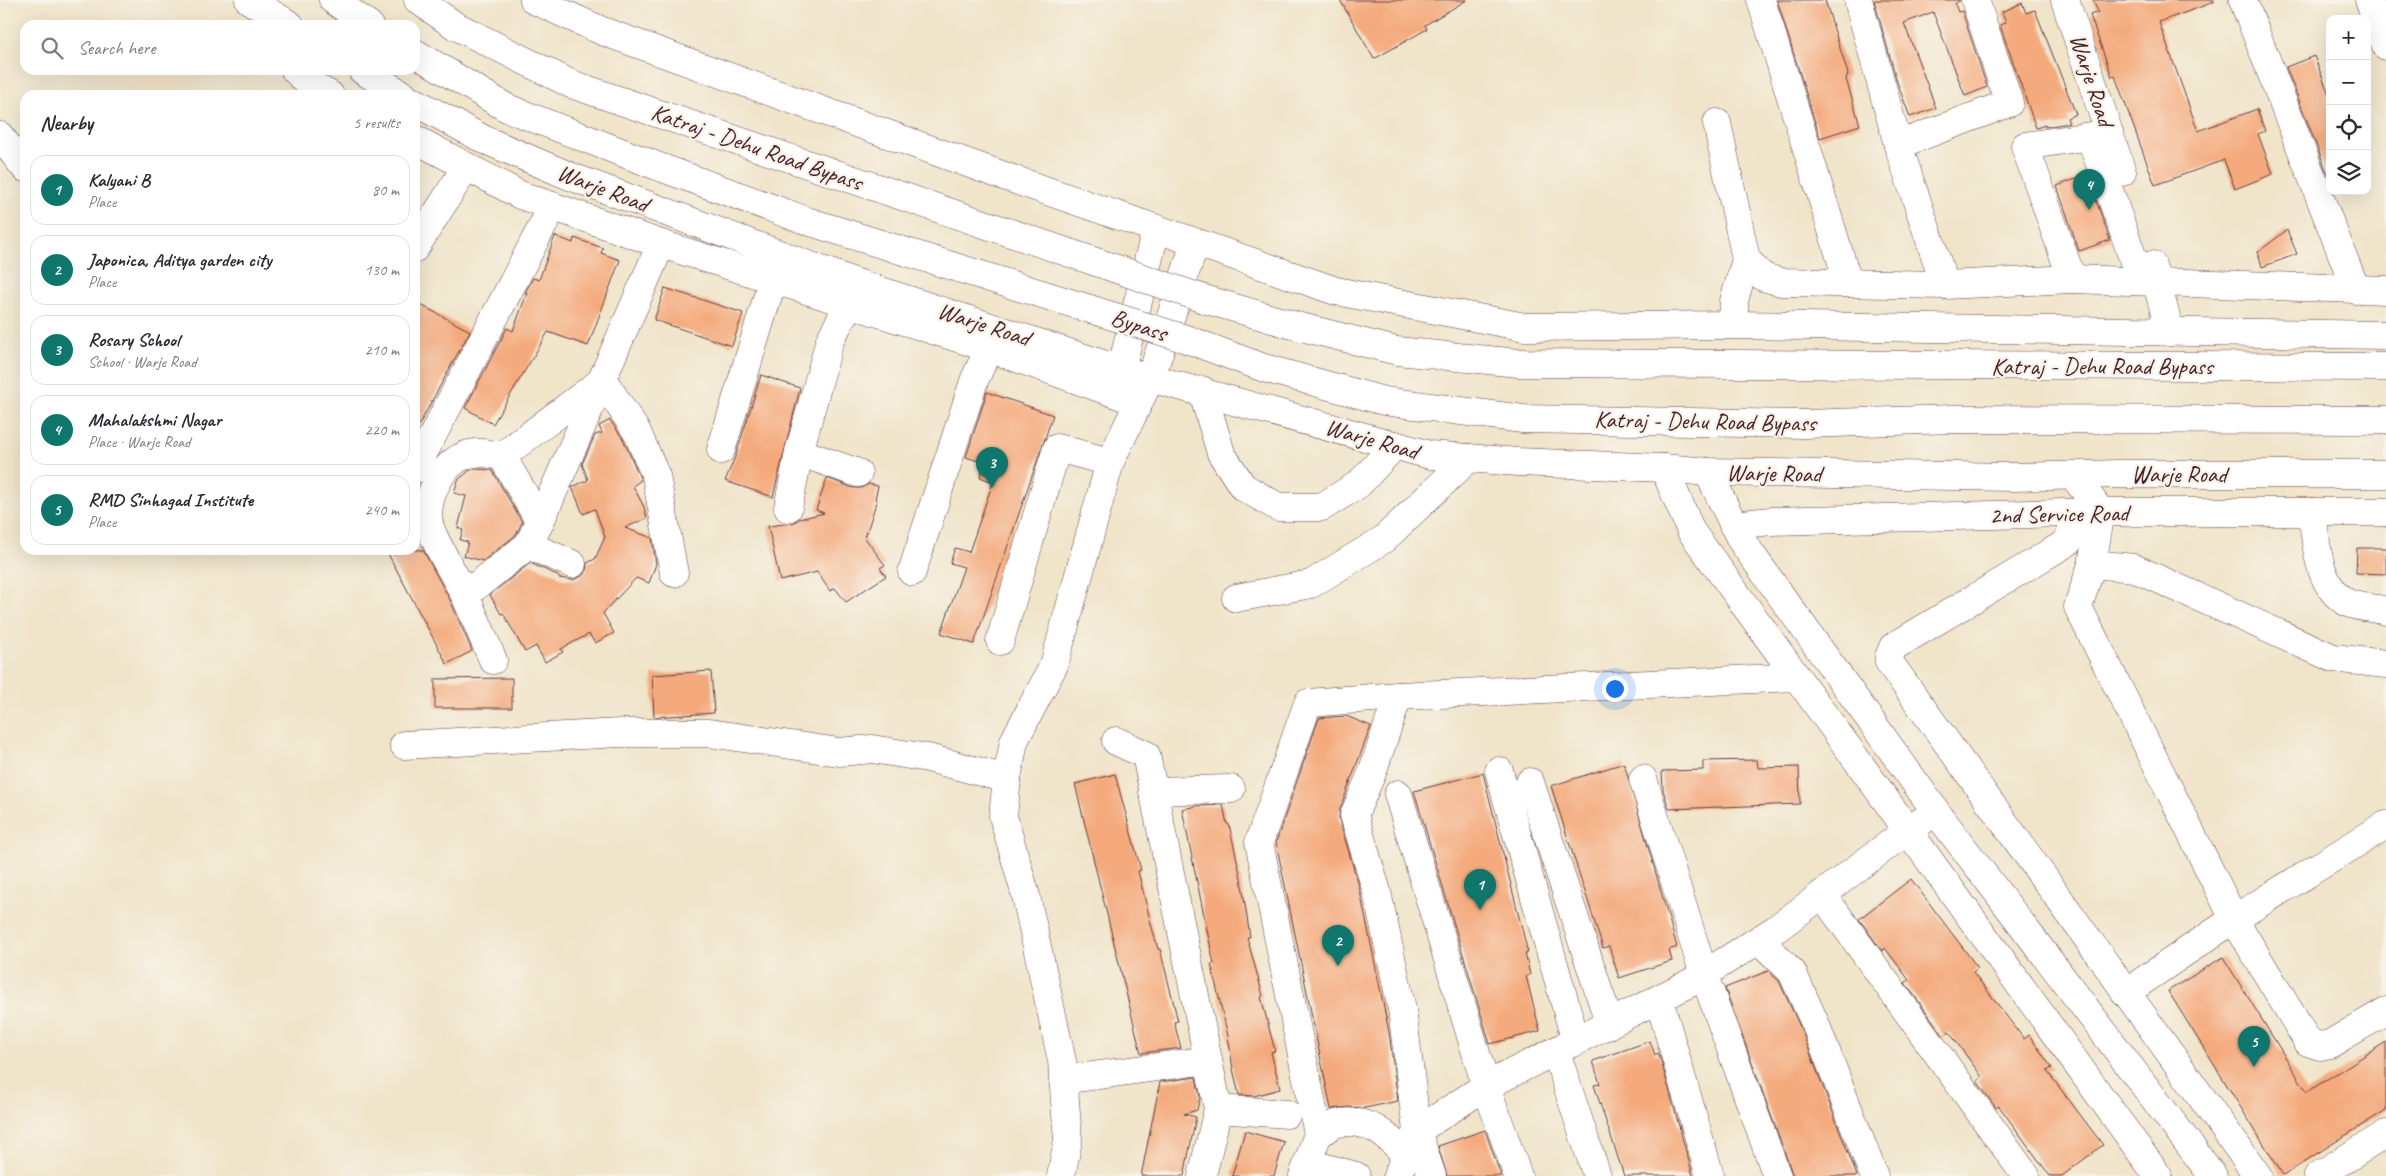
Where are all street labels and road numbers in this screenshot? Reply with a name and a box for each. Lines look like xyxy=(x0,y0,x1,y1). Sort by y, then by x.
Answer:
street label: Warje Road xyxy=(2063,30,2122,133)
street label: Katraj - Dehu Road Bypass xyxy=(647,97,868,198)
street label: Warje Road xyxy=(553,157,656,220)
street label: Warje Road xyxy=(934,295,1037,354)
street label: Bypass xyxy=(1107,302,1173,349)
street label: Katraj - Dehu Road Bypass xyxy=(1991,351,2215,381)
street label: Katraj - Dehu Road Bypass xyxy=(1594,404,1818,438)
street label: Warje Road xyxy=(1322,411,1425,468)
street label: Warje Road xyxy=(1726,457,1825,489)
street label: Warje Road xyxy=(2131,459,2230,489)
street label: 2nd Service Road xyxy=(1989,498,2132,530)

